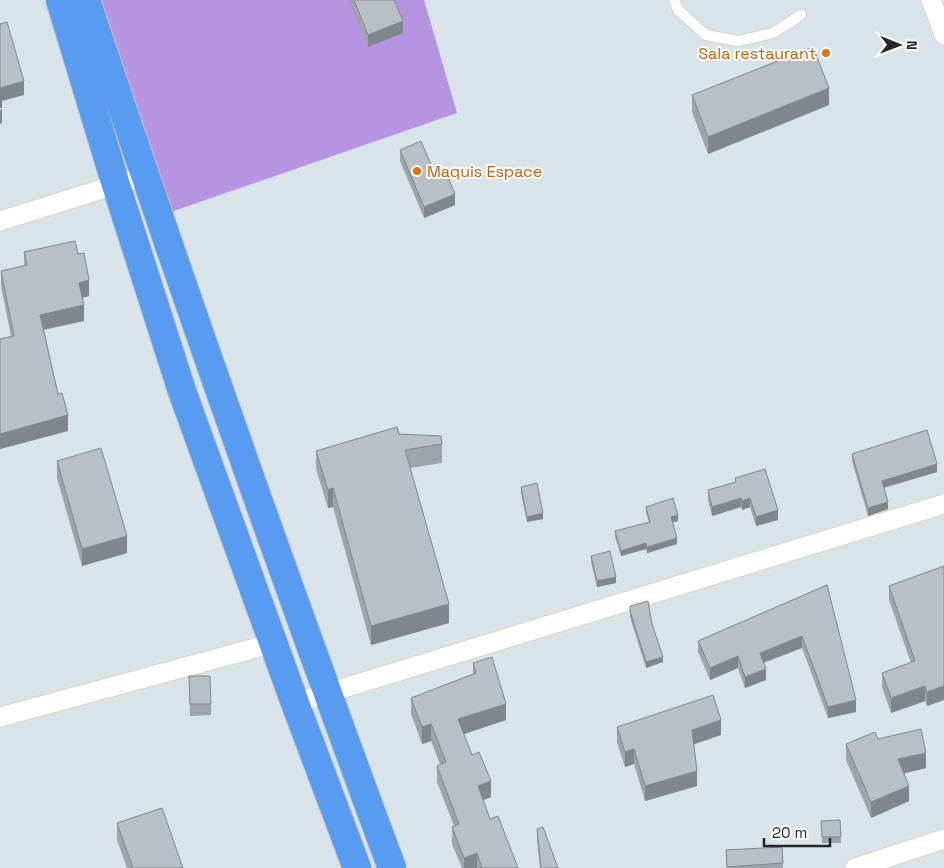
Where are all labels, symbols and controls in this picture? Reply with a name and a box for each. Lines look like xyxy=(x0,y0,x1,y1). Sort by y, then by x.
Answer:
north arrow xyxy=(874,20,924,70)
text: N xyxy=(903,40,921,50)
place label: Sala restaurant xyxy=(698,43,816,64)
marker: Sala restaurant xyxy=(820,47,832,59)
place label: Maquis Espace xyxy=(427,161,542,182)
marker: Maquis Espace xyxy=(411,165,423,177)
scale bar xyxy=(764,816,830,848)
text: 20 m xyxy=(772,823,807,842)

